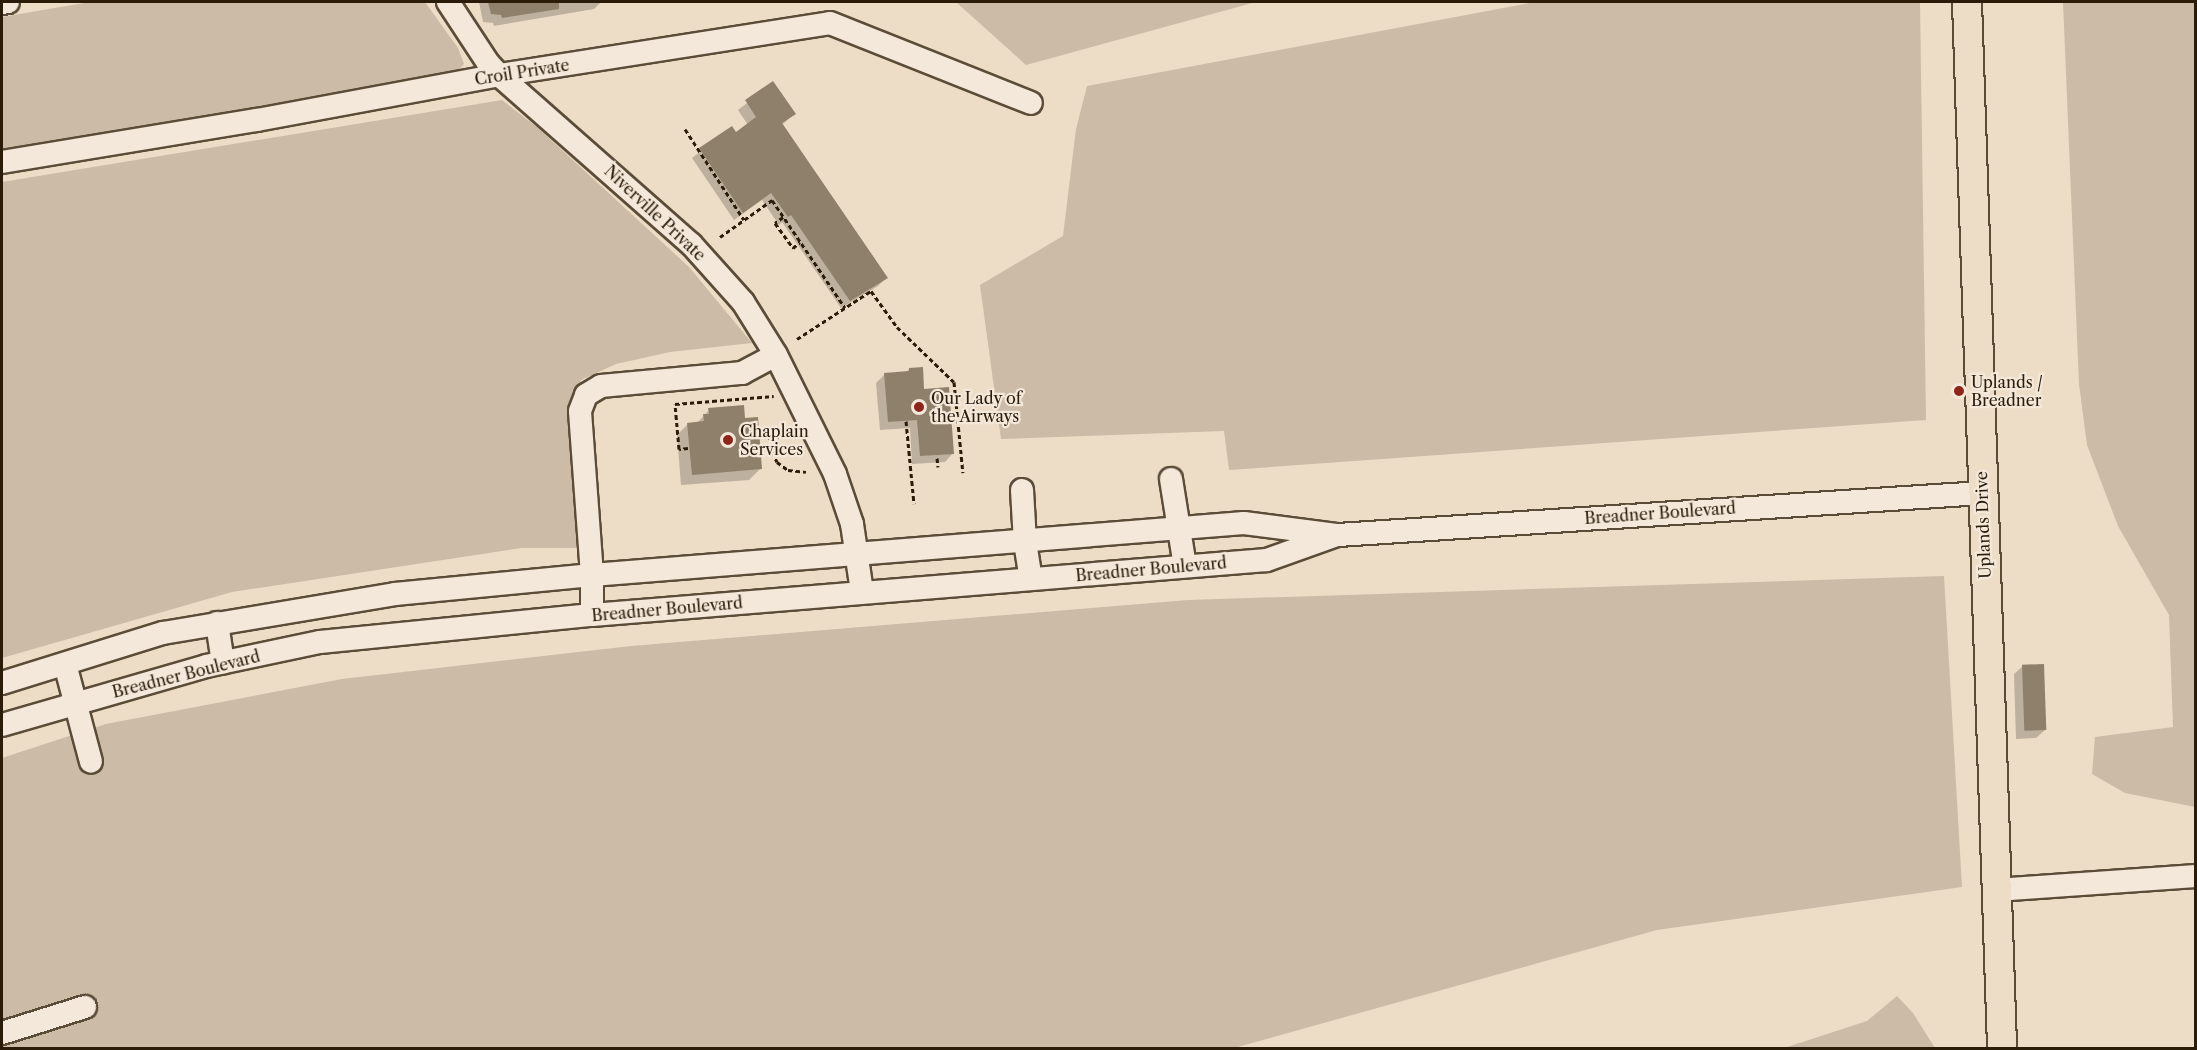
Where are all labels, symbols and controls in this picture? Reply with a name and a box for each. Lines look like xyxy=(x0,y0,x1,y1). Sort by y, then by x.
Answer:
street label: Croil Private xyxy=(473,55,571,89)
street label: Niverville Private xyxy=(600,161,710,265)
place label: Uplands / Breadner xyxy=(1971,372,2043,410)
marker: Uplands / Breadner xyxy=(1952,384,1966,398)
place label: Our Lady of the Airways xyxy=(931,388,1022,426)
marker: Our Lady of the Airways xyxy=(912,400,926,414)
place label: Chaplain Services xyxy=(740,421,809,459)
marker: Chaplain Services xyxy=(721,433,735,447)
street label: Uplands Drive xyxy=(1972,471,1994,579)
street label: Breadner Boulevard xyxy=(1584,498,1736,528)
street label: Breadner Boulevard xyxy=(1074,553,1228,585)
street label: Breadner Boulevard xyxy=(590,593,744,625)
street label: Breadner Boulevard xyxy=(110,646,262,702)

